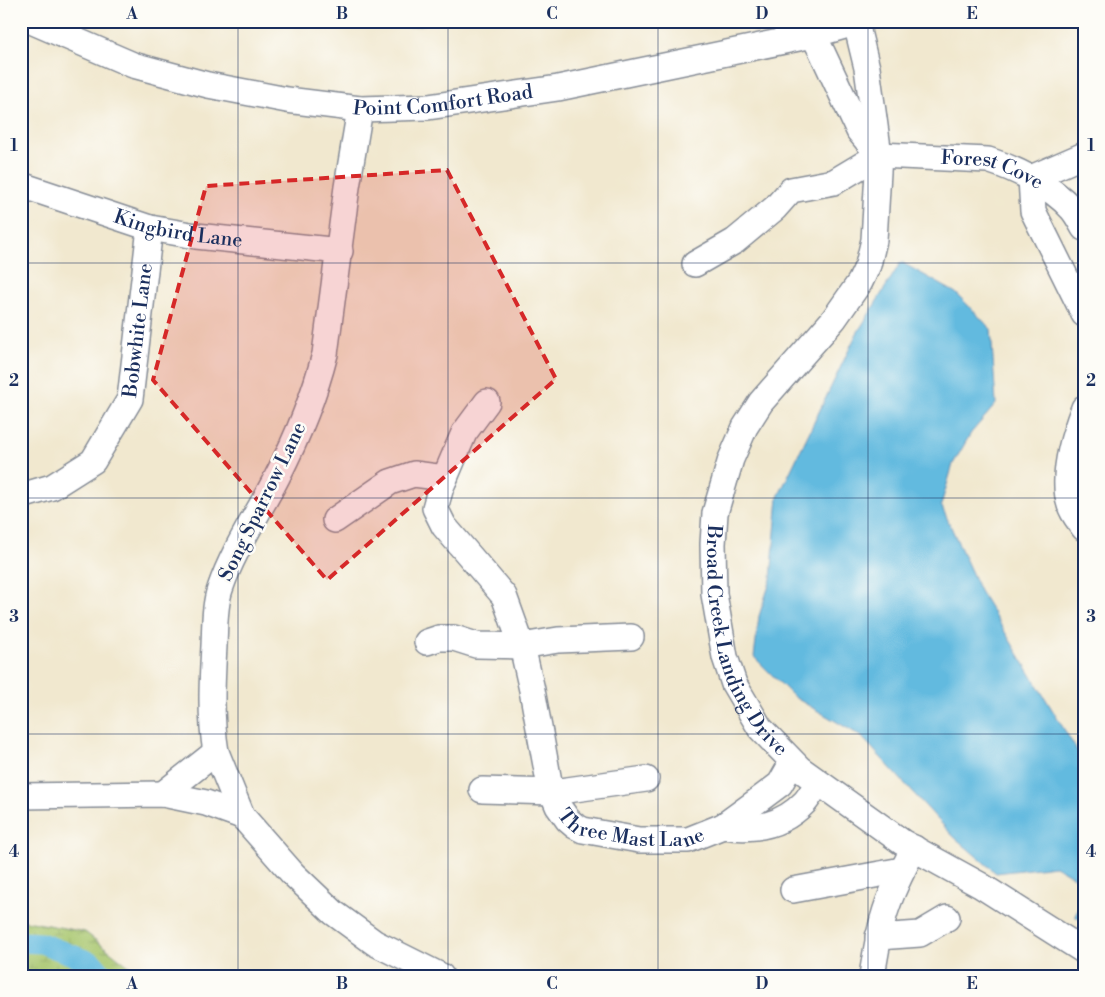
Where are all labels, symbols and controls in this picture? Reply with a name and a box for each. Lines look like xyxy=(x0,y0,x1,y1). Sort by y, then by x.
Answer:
text: A xyxy=(125,4,138,24)
text: B xyxy=(336,4,348,24)
text: C xyxy=(546,4,558,24)
text: D xyxy=(756,4,769,24)
text: E xyxy=(966,4,978,24)
street label: Point Comfort Road xyxy=(351,79,535,122)
text: 1 xyxy=(10,136,18,156)
text: 1 xyxy=(1087,136,1095,156)
street label: Forest Cove xyxy=(940,145,1048,195)
street label: Kingbird Lane xyxy=(111,204,244,253)
street label: Bobwhite Lane xyxy=(118,262,158,400)
text: 2 xyxy=(9,371,19,391)
text: 2 xyxy=(1086,371,1096,391)
street label: Song Sparrow Lane xyxy=(214,418,312,586)
street label: Broad Creek Landing Drive xyxy=(700,523,793,761)
text: 3 xyxy=(9,607,19,627)
text: 3 xyxy=(1086,607,1096,627)
street label: Three Mast Lane xyxy=(551,804,708,854)
text: 4 xyxy=(9,842,20,862)
text: 4 xyxy=(1086,842,1097,862)
text: A xyxy=(125,974,138,994)
text: B xyxy=(336,974,348,994)
text: C xyxy=(546,974,558,994)
text: D xyxy=(756,974,769,994)
text: E xyxy=(966,974,978,994)

